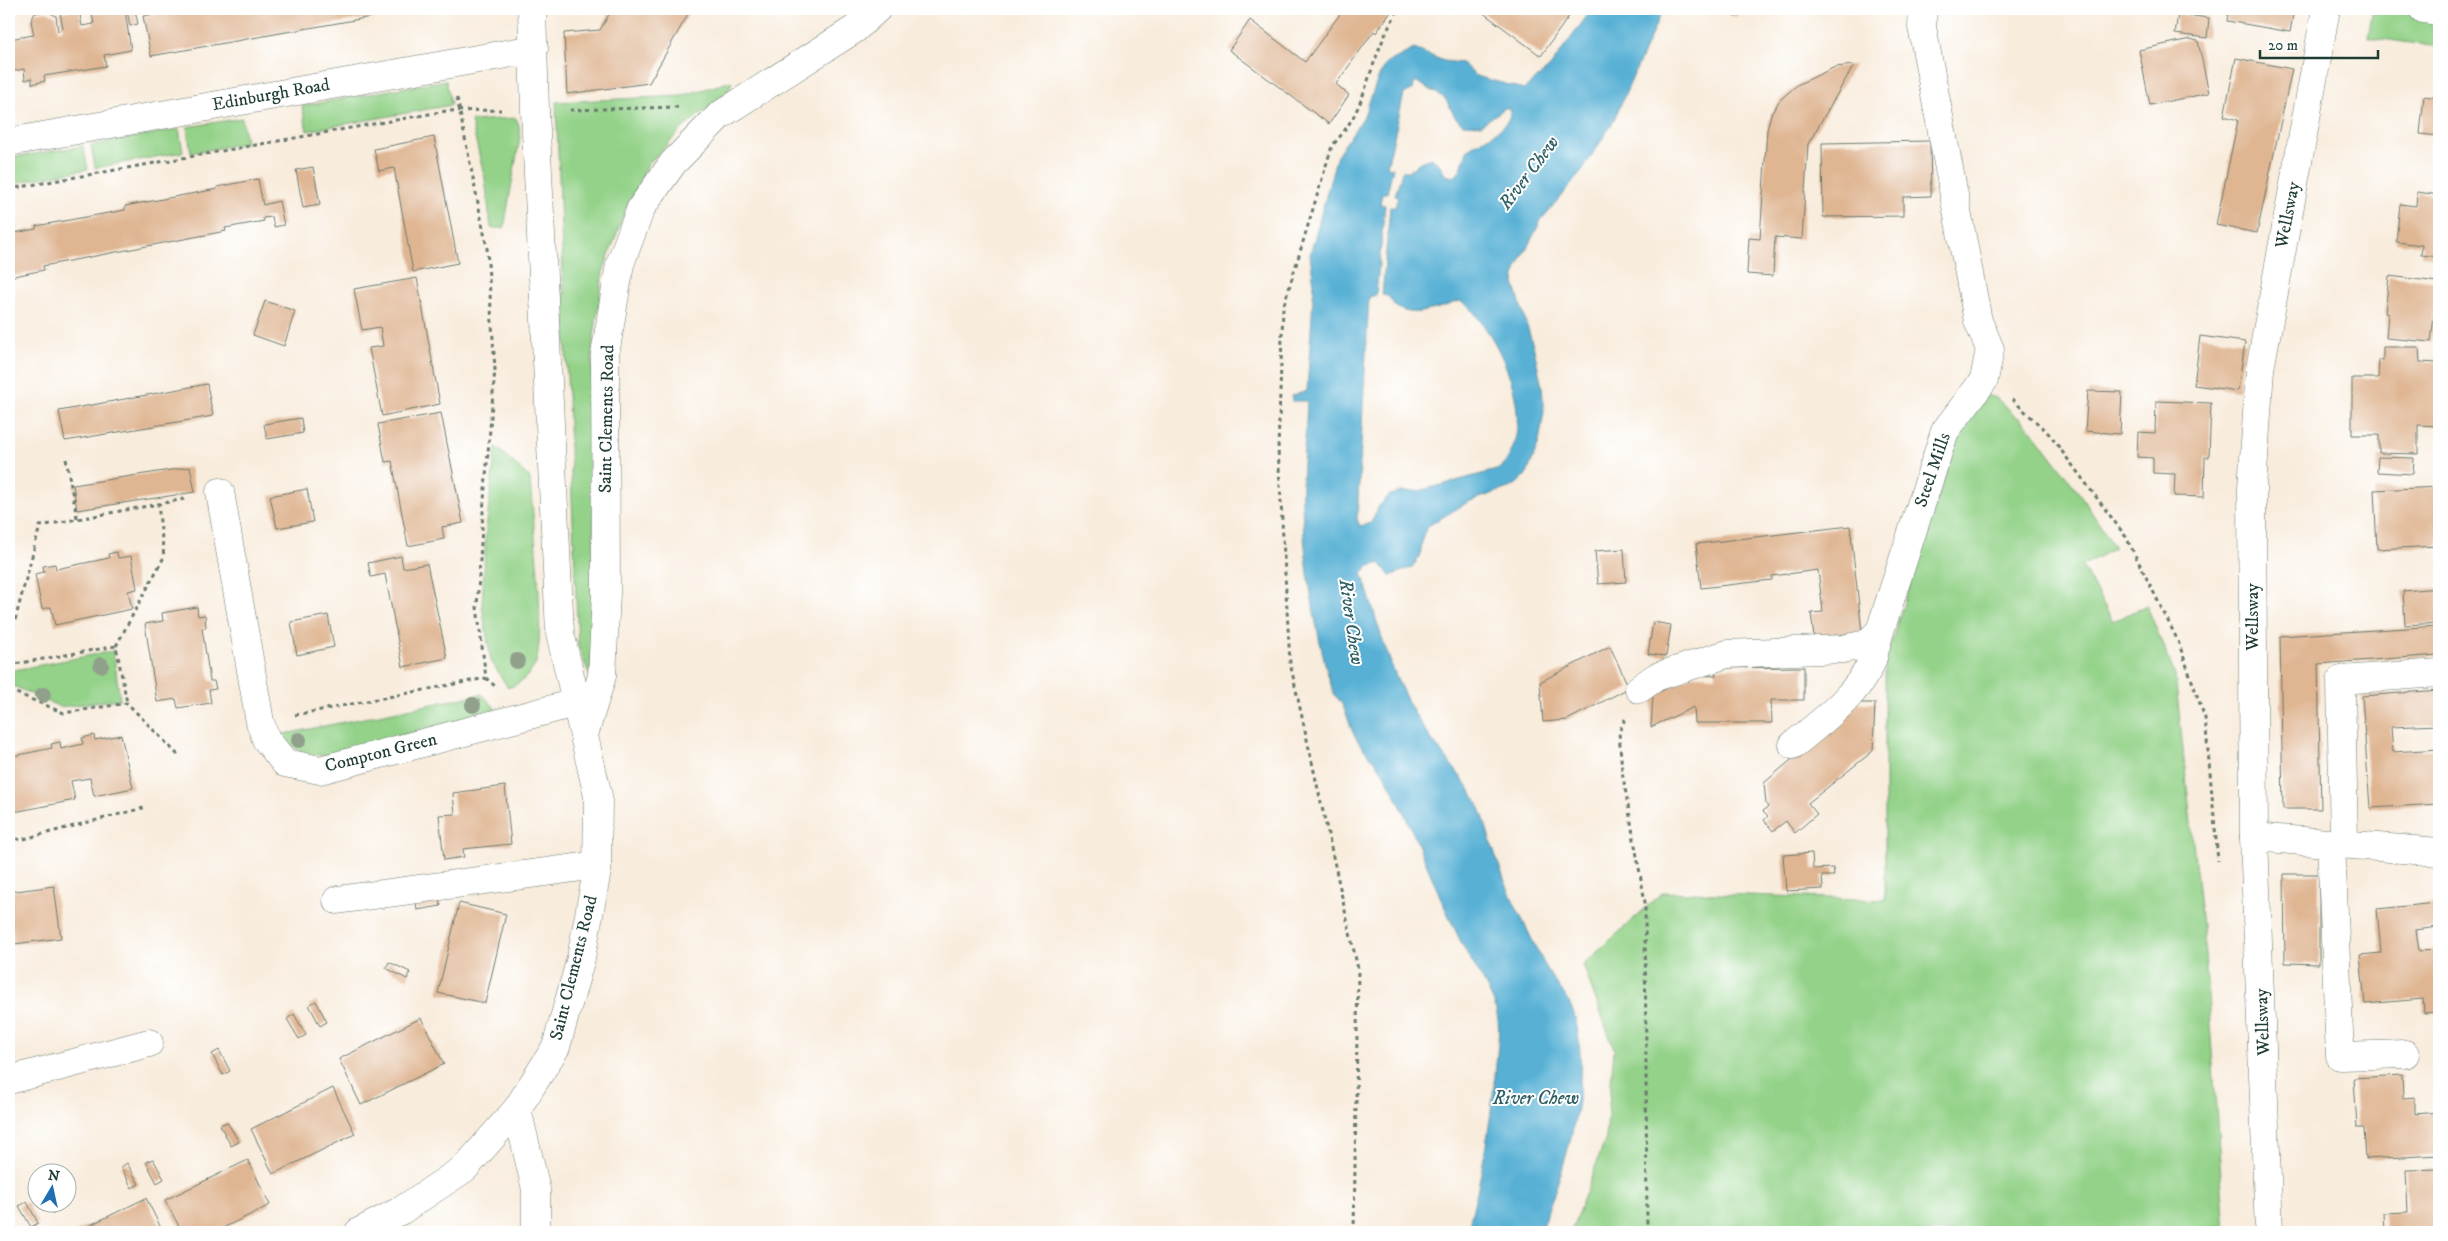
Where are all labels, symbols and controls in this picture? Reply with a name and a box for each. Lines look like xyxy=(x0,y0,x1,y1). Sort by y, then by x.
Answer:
scale bar xyxy=(2260,28,2378,60)
text: 20 m xyxy=(2268,36,2298,55)
street label: Edinburgh Road xyxy=(211,74,331,116)
water label: River Chew xyxy=(1493,131,1564,215)
street label: Wellsway xyxy=(2271,179,2305,251)
street label: Saint Clements Road xyxy=(595,345,619,493)
street label: Steel Mills xyxy=(1910,430,1956,510)
water label: River Chew xyxy=(1333,577,1368,666)
street label: Wellsway xyxy=(2242,583,2264,652)
street label: Compton Green xyxy=(323,728,440,778)
street label: Saint Clements Road xyxy=(545,893,603,1043)
street label: Wellsway xyxy=(2251,987,2275,1057)
water label: River Chew xyxy=(1492,1087,1579,1110)
north arrow xyxy=(28,1164,78,1214)
text: N xyxy=(47,1166,61,1186)

